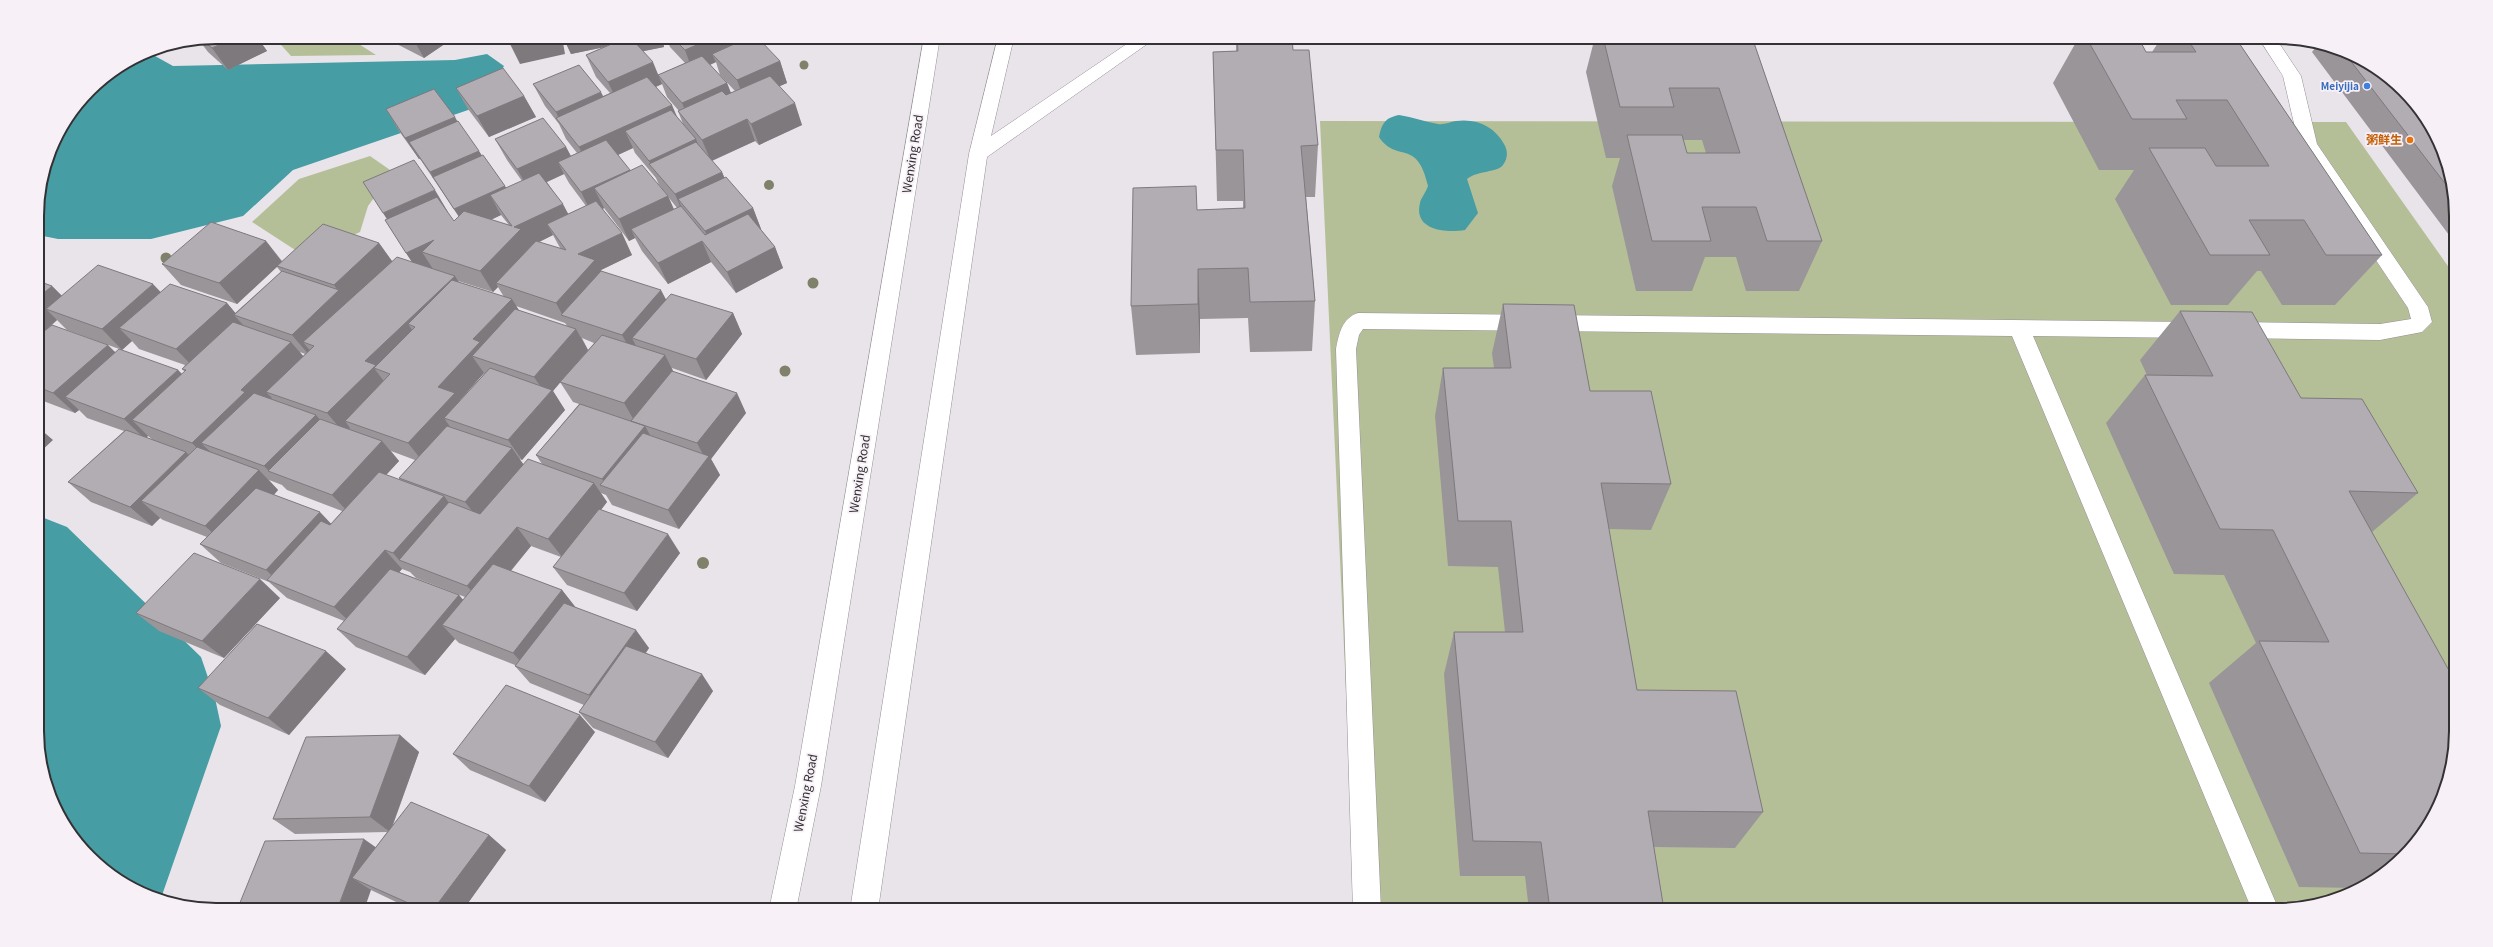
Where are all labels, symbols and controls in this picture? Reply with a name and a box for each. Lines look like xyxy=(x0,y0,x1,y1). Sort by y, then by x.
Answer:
place label: Meiyijia xyxy=(2321,78,2359,93)
marker: Meiyijia xyxy=(2362,81,2372,91)
street label: Wenxing Road xyxy=(897,113,926,194)
place label: 粥鲜生 xyxy=(2366,130,2402,147)
marker: 粥鲜生 xyxy=(2405,135,2415,145)
street label: Wenxing Road xyxy=(844,433,873,514)
street label: Wenxing Road xyxy=(789,752,820,833)

